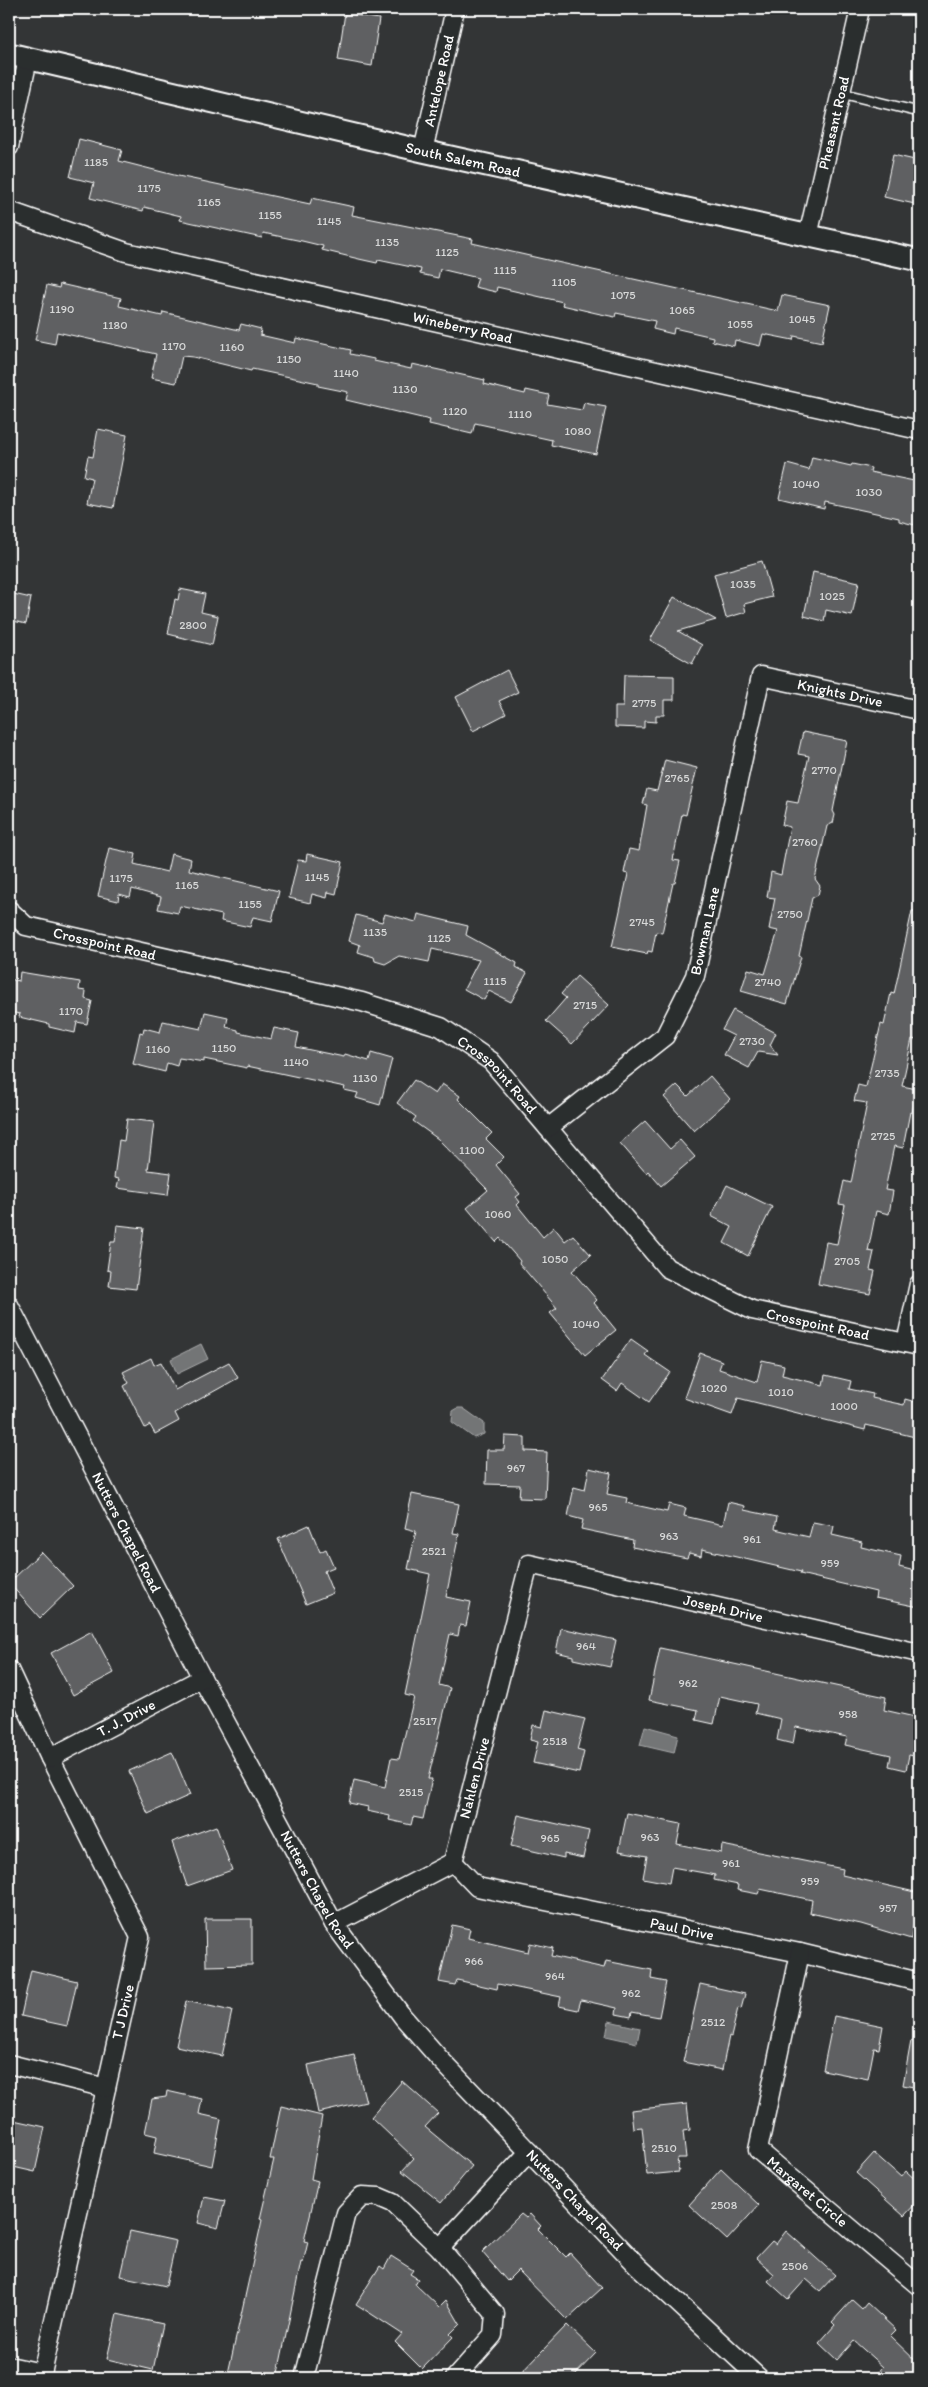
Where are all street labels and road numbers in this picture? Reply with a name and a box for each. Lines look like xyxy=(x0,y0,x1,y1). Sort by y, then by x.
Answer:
street label: Antelope Road xyxy=(420,33,458,128)
street label: Pheasant Road xyxy=(814,74,853,171)
street label: South Salem Road xyxy=(404,138,522,181)
street label: Wineberry Road xyxy=(411,308,514,348)
street label: Knights Drive xyxy=(796,675,884,711)
street label: Bowman Lane xyxy=(686,885,723,977)
street label: Crosspoint Road xyxy=(51,923,159,964)
street label: Crosspoint Road xyxy=(454,1032,541,1118)
street label: Crosspoint Road xyxy=(764,1304,872,1344)
street label: Nutters Chapel Road xyxy=(88,1469,165,1596)
street label: Joseph Drive xyxy=(682,1591,765,1626)
street label: T. J. Drive xyxy=(94,1695,158,1741)
street label: Nahlen Drive xyxy=(455,1735,493,1820)
street label: Nutters Chapel Road xyxy=(277,1827,358,1952)
street label: Paul Drive xyxy=(649,1914,716,1944)
street label: T J Drive xyxy=(108,1983,138,2041)
street label: Nutters Chapel Road xyxy=(522,2146,627,2254)
street label: Margaret Circle xyxy=(763,2152,851,2231)

